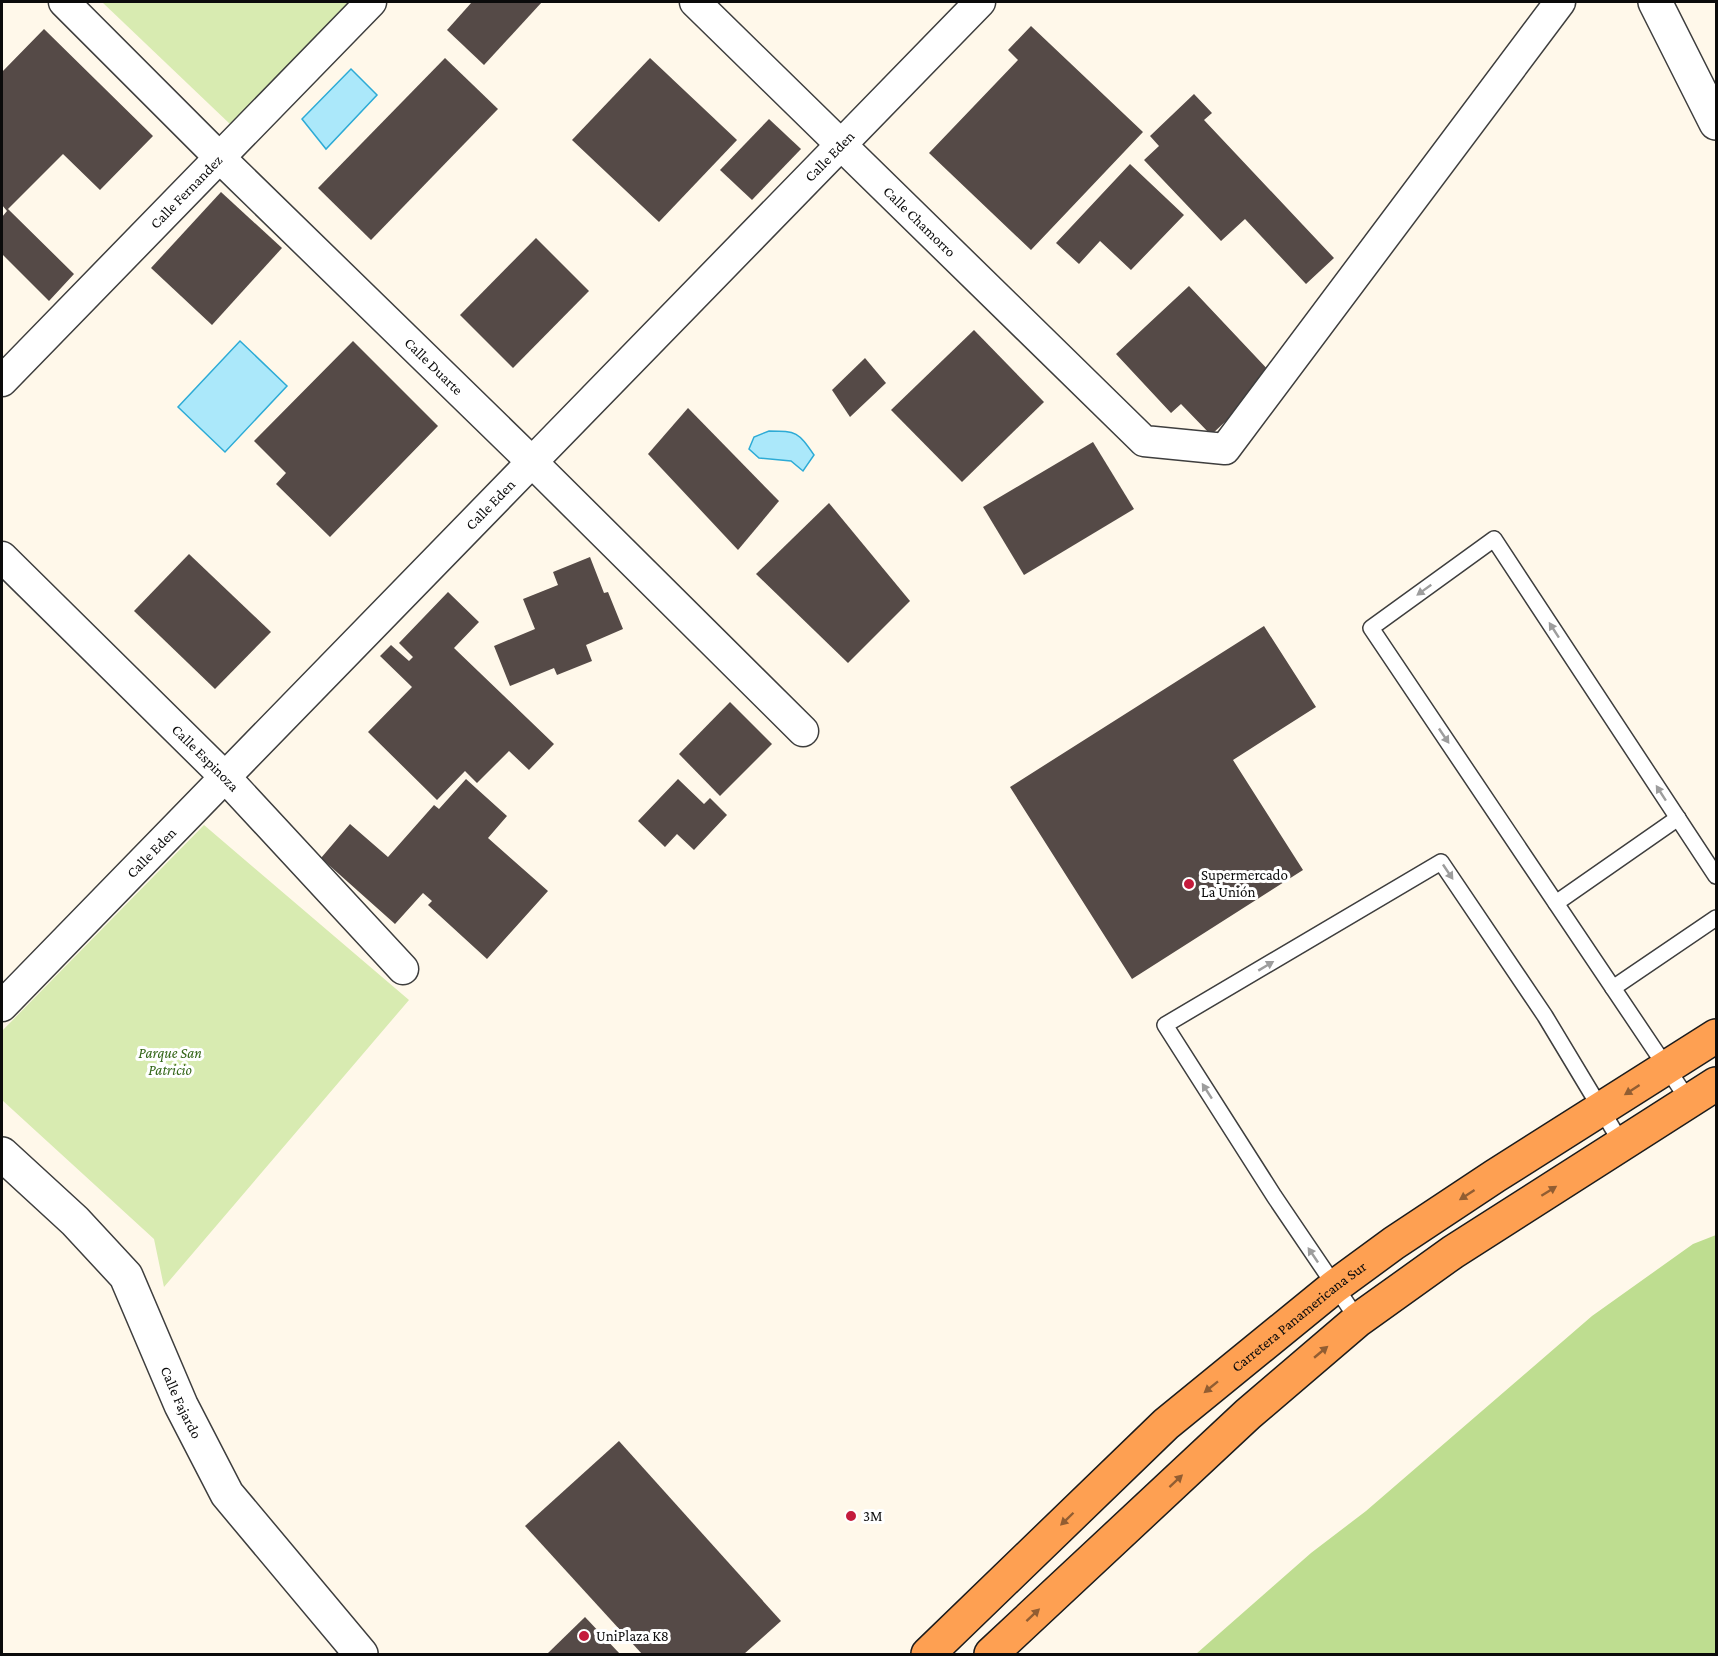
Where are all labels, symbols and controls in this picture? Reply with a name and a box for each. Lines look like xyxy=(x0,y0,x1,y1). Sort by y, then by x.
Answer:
street label: Calle Eden xyxy=(802,128,858,185)
street label: Calle Fernandez xyxy=(147,152,225,232)
street label: Calle Chamorro xyxy=(880,183,959,260)
street label: Calle Duarte xyxy=(401,334,466,398)
street label: Calle Eden xyxy=(462,476,518,533)
one-way arrow xyxy=(1416,584,1432,596)
one-way arrow xyxy=(1548,622,1559,638)
street label: Calle Espinoza xyxy=(169,721,242,795)
one-way arrow xyxy=(1438,728,1450,744)
one-way arrow xyxy=(1655,785,1667,801)
street label: Calle Eden xyxy=(123,824,179,881)
one-way arrow xyxy=(1442,864,1454,880)
place label: Supermercado La Unión xyxy=(1201,867,1288,900)
marker: Supermercado La Unión xyxy=(1182,877,1196,891)
one-way arrow xyxy=(1258,961,1275,971)
park label: Parque San Patricio xyxy=(138,1045,202,1078)
one-way arrow xyxy=(1202,1083,1213,1099)
one-way arrow xyxy=(1624,1085,1640,1096)
one-way arrow xyxy=(1541,1186,1557,1197)
one-way arrow xyxy=(1459,1189,1476,1200)
one-way arrow xyxy=(1308,1247,1319,1263)
street label: Carretera Panamericana Sur xyxy=(1229,1258,1370,1375)
one-way arrow xyxy=(1313,1345,1329,1358)
street label: Calle Fajardo xyxy=(157,1364,205,1441)
one-way arrow xyxy=(1203,1381,1219,1394)
one-way arrow xyxy=(1168,1474,1183,1488)
place label: 3M xyxy=(863,1508,883,1524)
marker: 3M xyxy=(844,1509,858,1523)
one-way arrow xyxy=(1060,1512,1075,1526)
one-way arrow xyxy=(1026,1608,1040,1622)
place label: UniPlaza K8 xyxy=(596,1628,669,1644)
marker: UniPlaza K8 xyxy=(577,1629,591,1643)

